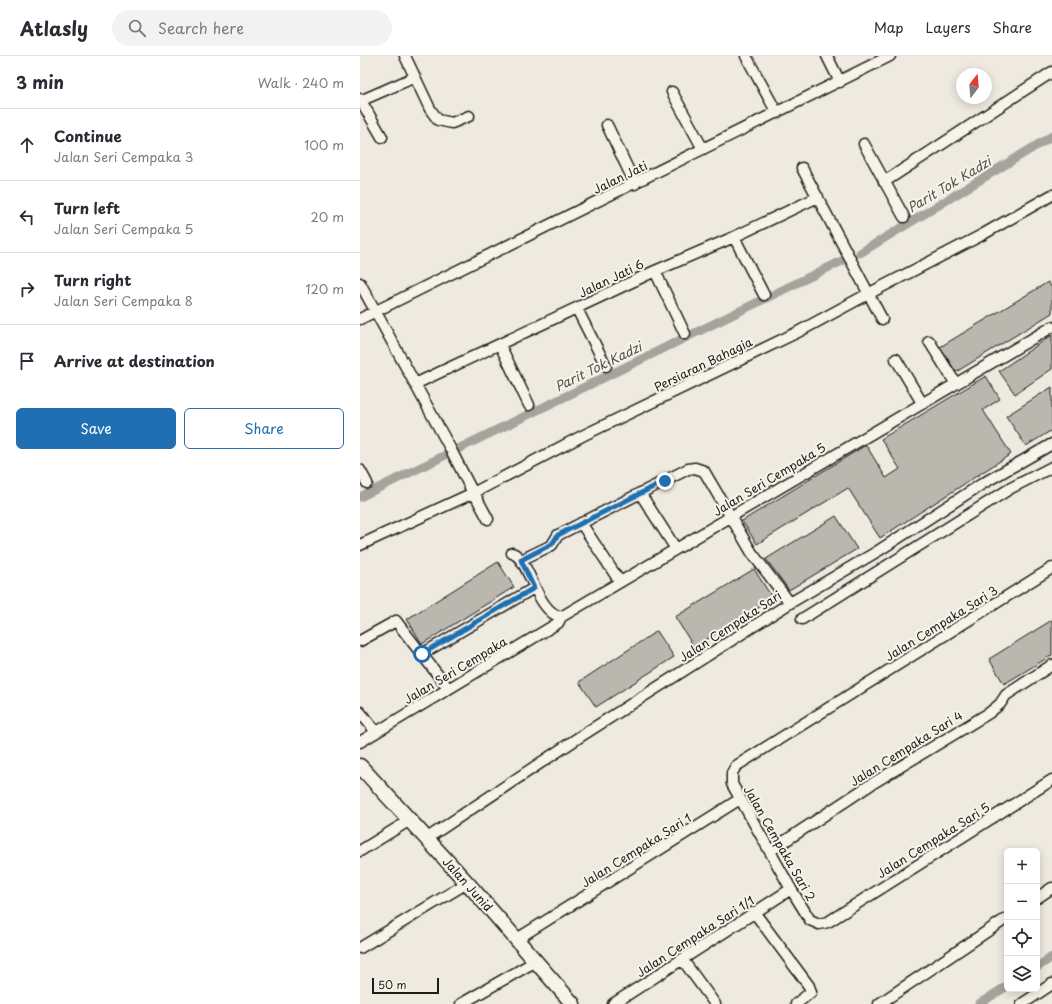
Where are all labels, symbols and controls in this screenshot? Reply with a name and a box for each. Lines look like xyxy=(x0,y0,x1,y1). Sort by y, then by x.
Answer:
search box xyxy=(112,10,392,46)
text: Atlasly xyxy=(20,14,88,42)
text: Search here xyxy=(158,16,244,39)
icon: search xyxy=(126,17,148,39)
text: Map xyxy=(874,17,904,38)
text: Layers xyxy=(926,17,971,38)
text: Share xyxy=(993,17,1032,38)
north arrow xyxy=(956,68,992,104)
text: 3 min xyxy=(16,69,64,95)
text: Walk · 240 m xyxy=(258,73,344,92)
text: Continue xyxy=(54,124,122,147)
icon: ahead xyxy=(16,134,38,156)
text: 100 m xyxy=(304,135,344,154)
text: Jalan Seri Cempaka 3 xyxy=(54,147,193,166)
water label: Parit Tok Kadzi xyxy=(904,150,996,216)
street label: Jalan Jati xyxy=(590,156,650,198)
text: Turn left xyxy=(54,196,120,219)
icon: left xyxy=(16,206,38,228)
text: 20 m xyxy=(310,207,344,226)
text: Jalan Seri Cempaka 5 xyxy=(54,219,193,238)
street label: Jalan Jati 6 xyxy=(575,254,647,302)
text: Turn right xyxy=(54,268,131,291)
icon: right xyxy=(16,278,38,300)
text: 120 m xyxy=(305,279,344,298)
text: Jalan Seri Cempaka 8 xyxy=(54,291,193,310)
street label: Persiaran Bahagia xyxy=(651,332,756,396)
water label: Parit Tok Kadzi xyxy=(551,336,647,395)
text: Arrive at destination xyxy=(54,349,215,372)
icon: arrive xyxy=(16,350,38,372)
button: Save xyxy=(16,408,176,449)
button: Share xyxy=(184,408,344,449)
street label: Jalan Seri Cempaka 5 xyxy=(709,438,829,520)
route end xyxy=(656,472,674,490)
street label: Jalan Cempaka Sari 3 xyxy=(881,581,1001,665)
street label: Jalan Cempaka Sari xyxy=(675,586,785,666)
street label: Jalan Seri Cempaka xyxy=(400,632,510,708)
route start xyxy=(413,645,431,663)
street label: Jalan Cempaka Sari 4 xyxy=(846,706,966,790)
street label: Jalan Cempaka Sari 2 xyxy=(740,782,820,904)
street label: Jalan Cempaka Sari 5 xyxy=(873,798,993,882)
street label: Jalan Cempaka Sari 1 xyxy=(577,809,695,891)
map controls xyxy=(1004,848,1040,992)
button: + xyxy=(1004,848,1040,884)
street label: Jalan Junid xyxy=(439,853,497,915)
button: − xyxy=(1004,884,1040,920)
street label: Jalan Cempaka Sari 1/1 xyxy=(632,891,758,981)
button: locate xyxy=(1004,920,1040,956)
button: layers xyxy=(1004,956,1040,992)
scale bar xyxy=(372,976,439,995)
text: 50 m xyxy=(378,976,407,993)

